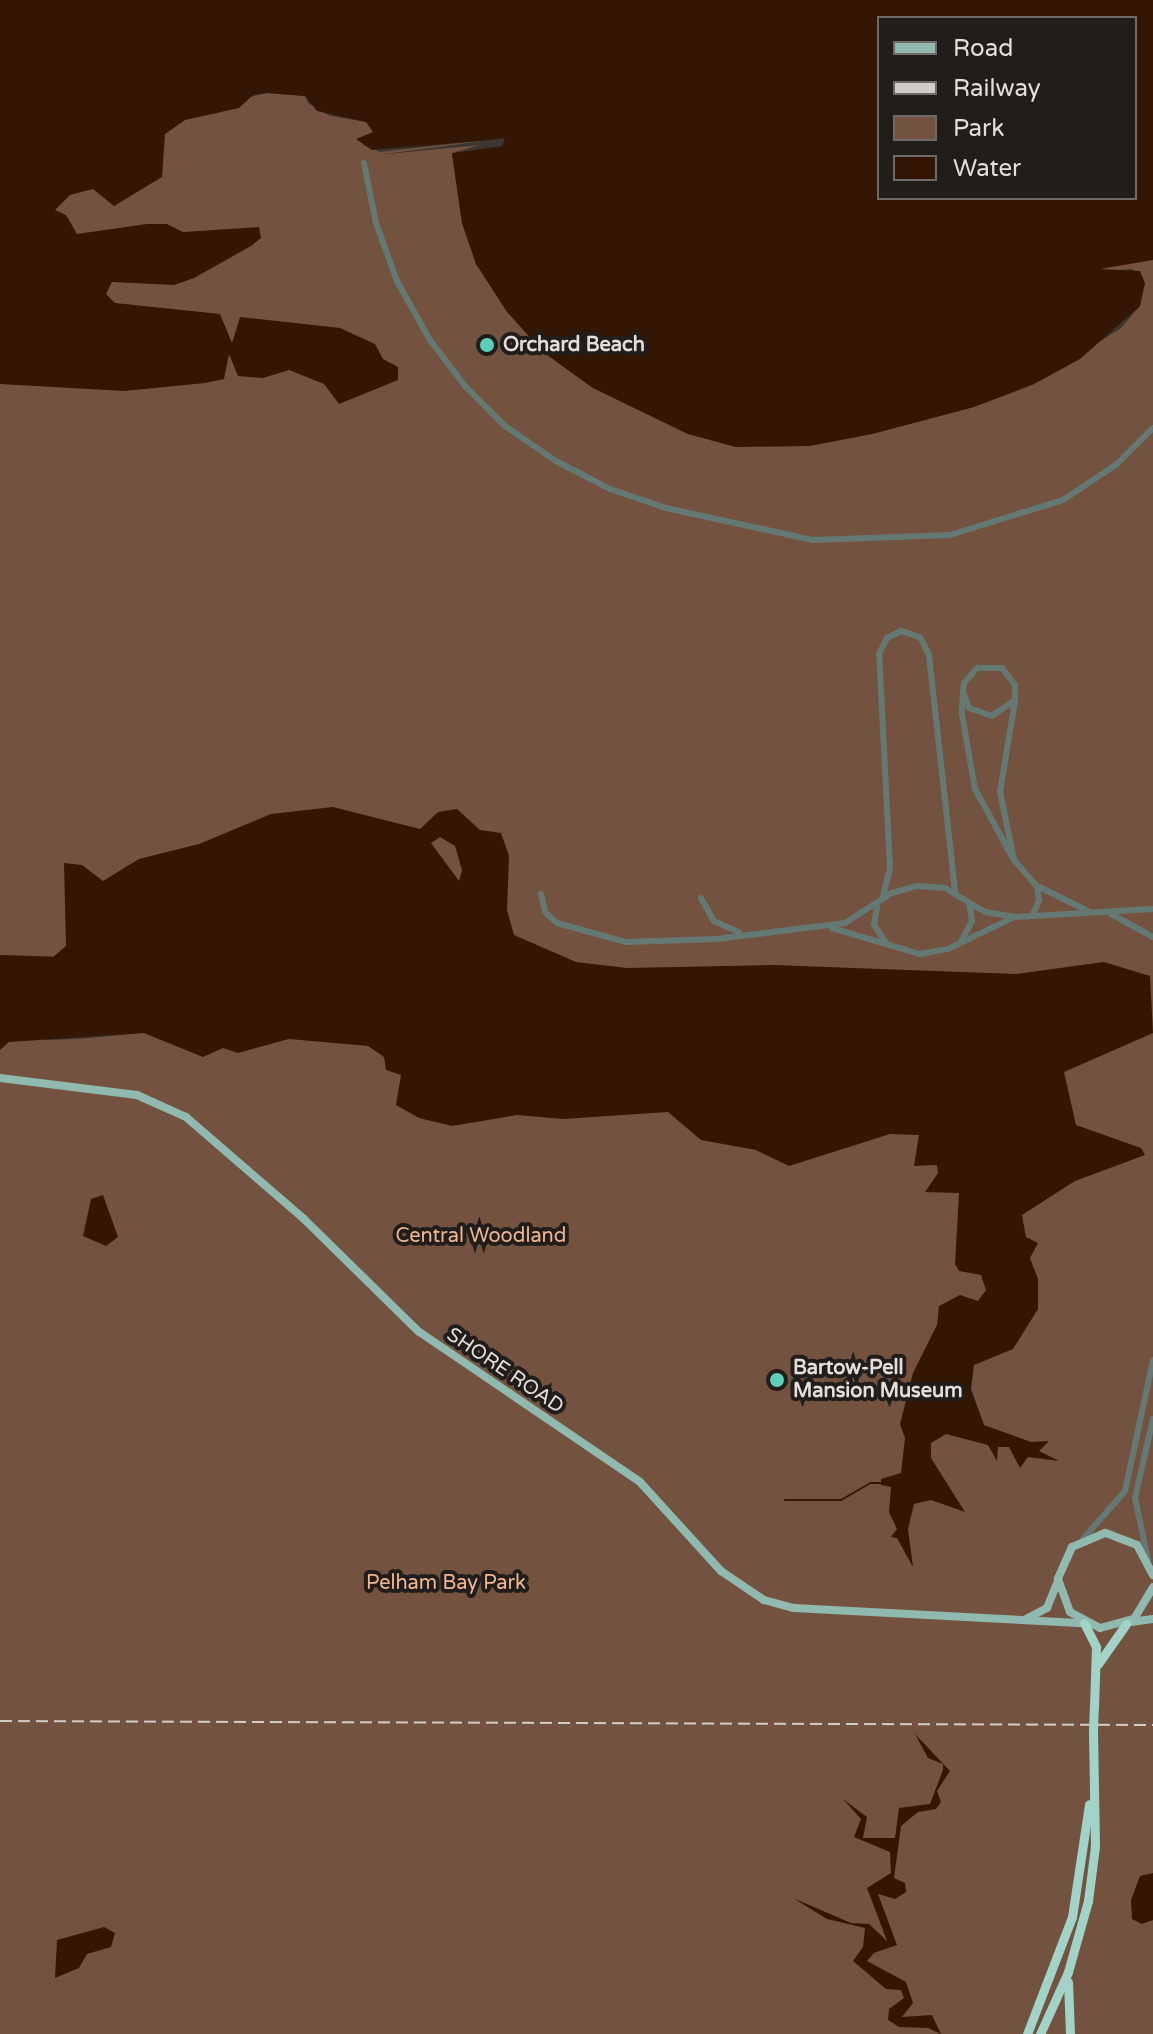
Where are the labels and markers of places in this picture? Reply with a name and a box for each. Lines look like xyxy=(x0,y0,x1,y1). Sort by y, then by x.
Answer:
place label: Orchard Beach xyxy=(503,333,645,357)
marker: Orchard Beach xyxy=(478,336,496,354)
place label: Bartow-Pell Mansion Museum xyxy=(793,1356,963,1403)
marker: Bartow-Pell Mansion Museum xyxy=(768,1371,786,1389)

